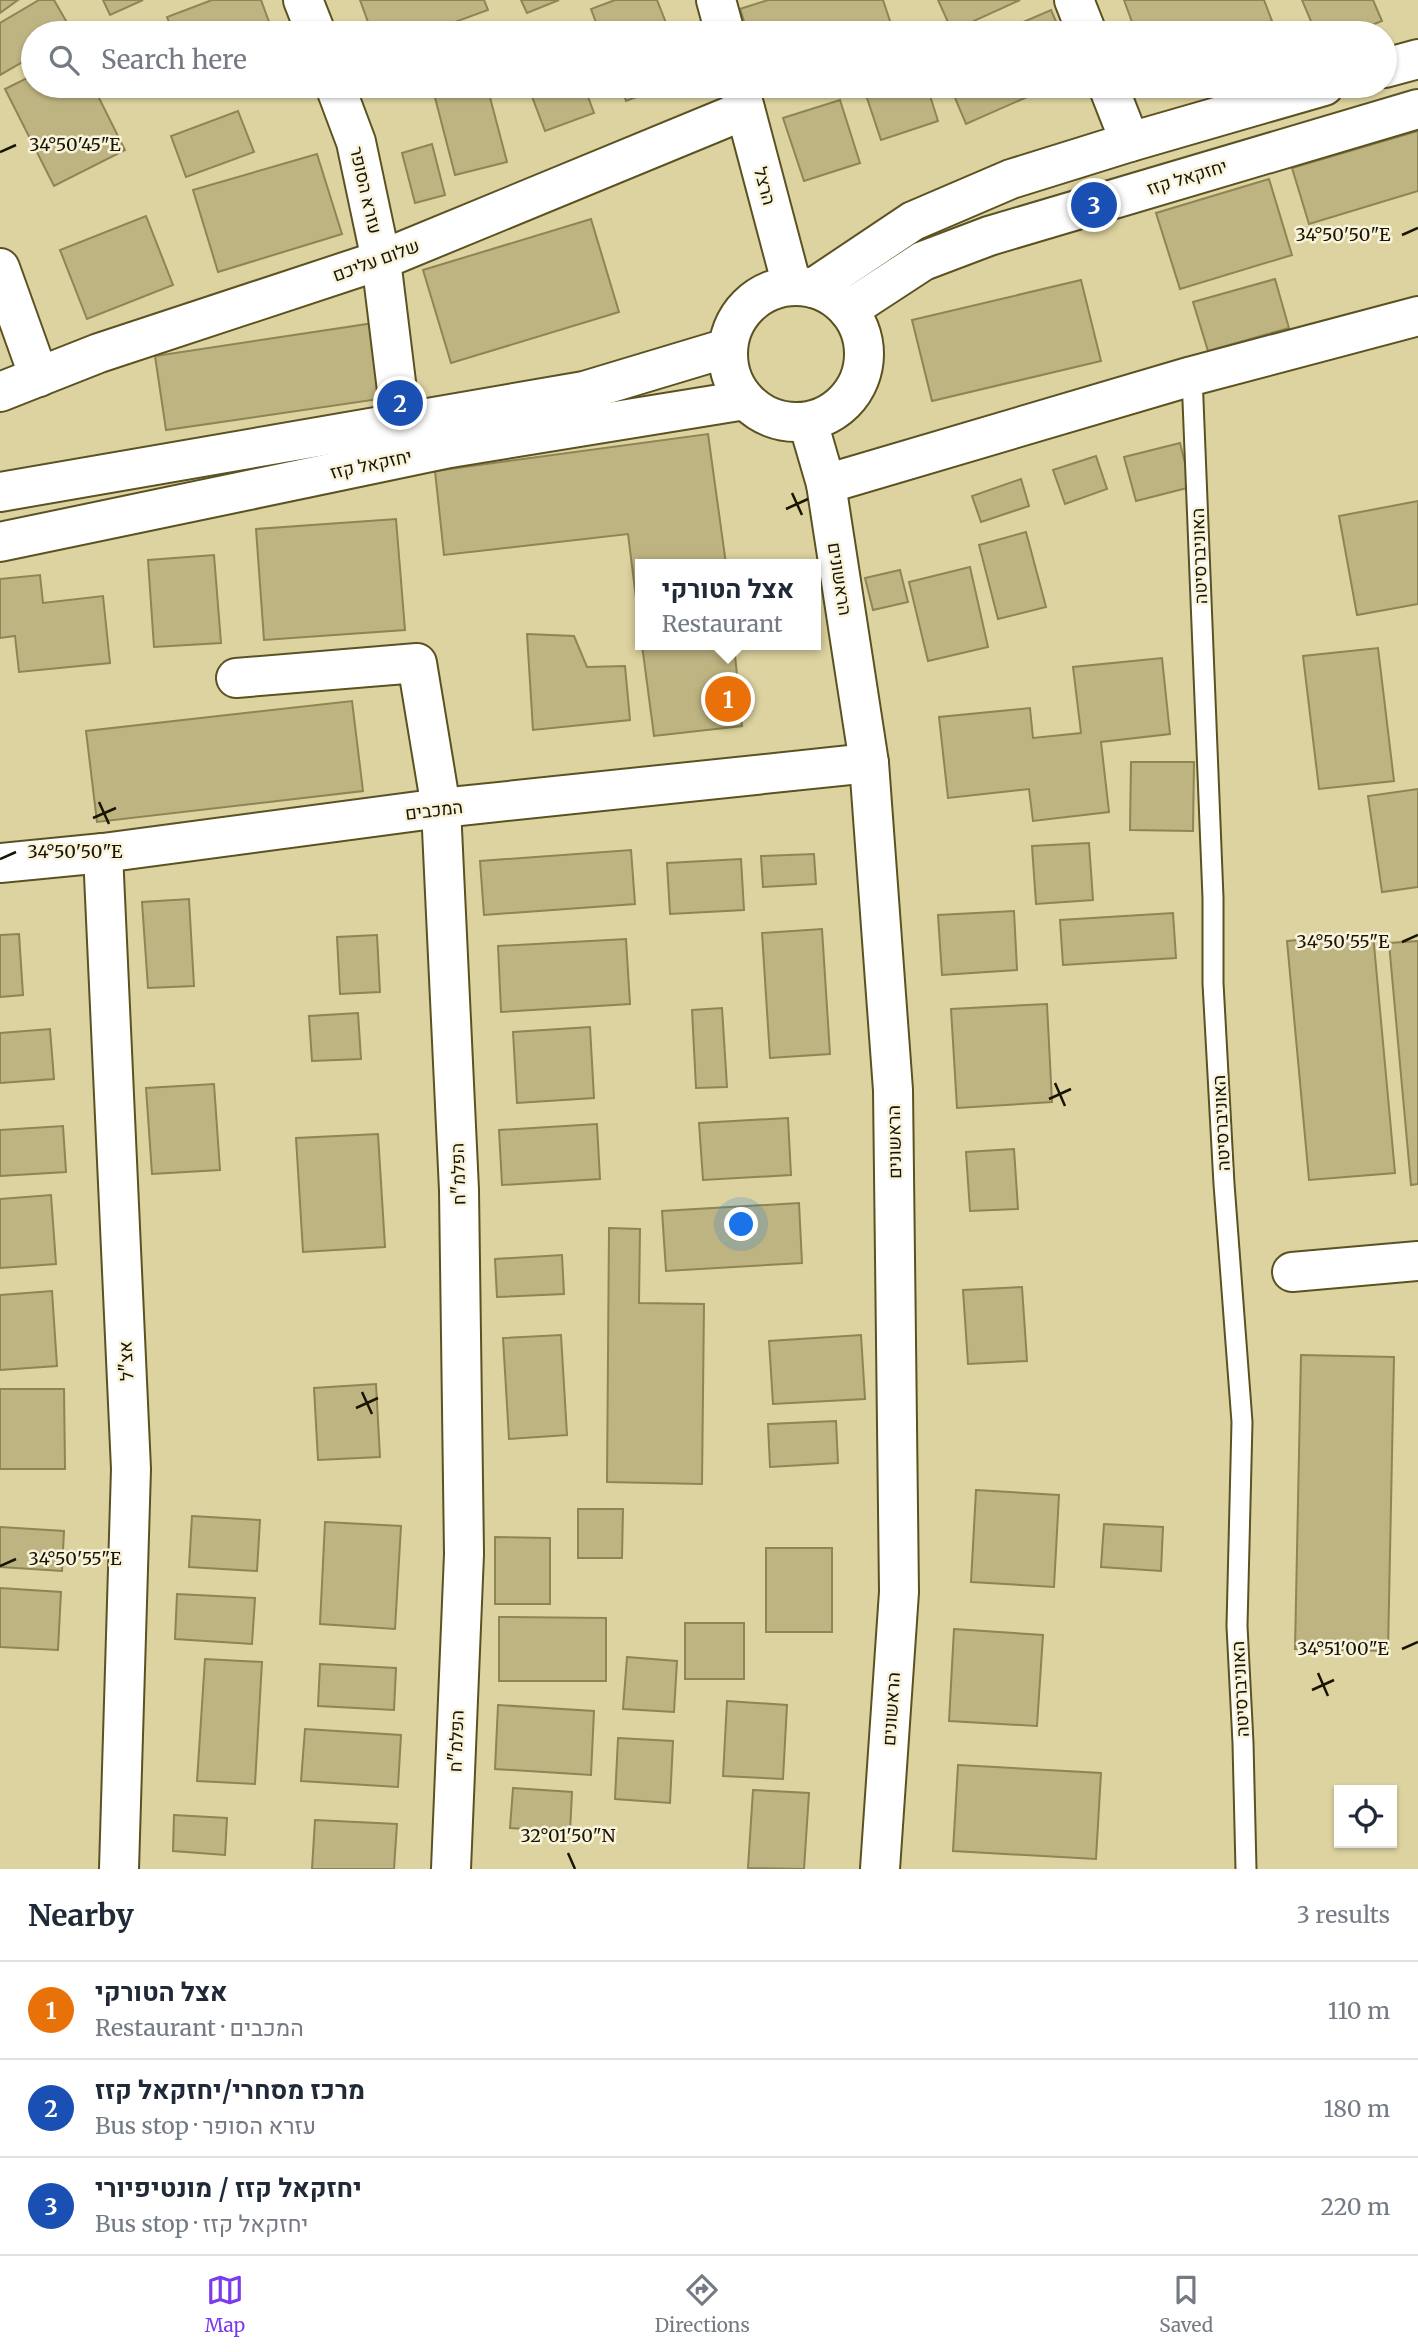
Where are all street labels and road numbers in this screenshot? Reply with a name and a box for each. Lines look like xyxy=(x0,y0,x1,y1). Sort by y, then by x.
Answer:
street label: עזרא הסופר xyxy=(345,144,387,236)
street label: יחזקאל קזז xyxy=(1144,154,1230,200)
street label: הרצל xyxy=(749,164,781,208)
street label: שלום עליכם xyxy=(329,234,423,286)
street label: יחזקאל קזז xyxy=(328,444,414,484)
street label: האוניברסיטה xyxy=(1186,507,1212,605)
street label: הראשונים xyxy=(823,541,857,617)
street label: המכבים xyxy=(404,795,464,825)
street label: האוניברסיטה xyxy=(1207,1074,1235,1172)
street label: הראשונים xyxy=(882,1105,906,1179)
street label: הפלמ"ח xyxy=(445,1142,471,1206)
street label: אצ"ל xyxy=(113,1341,139,1381)
street label: האוניברסיטה xyxy=(1226,1640,1254,1738)
street label: הראשונים xyxy=(877,1671,905,1747)
street label: הפלמ"ח xyxy=(443,1709,469,1773)

